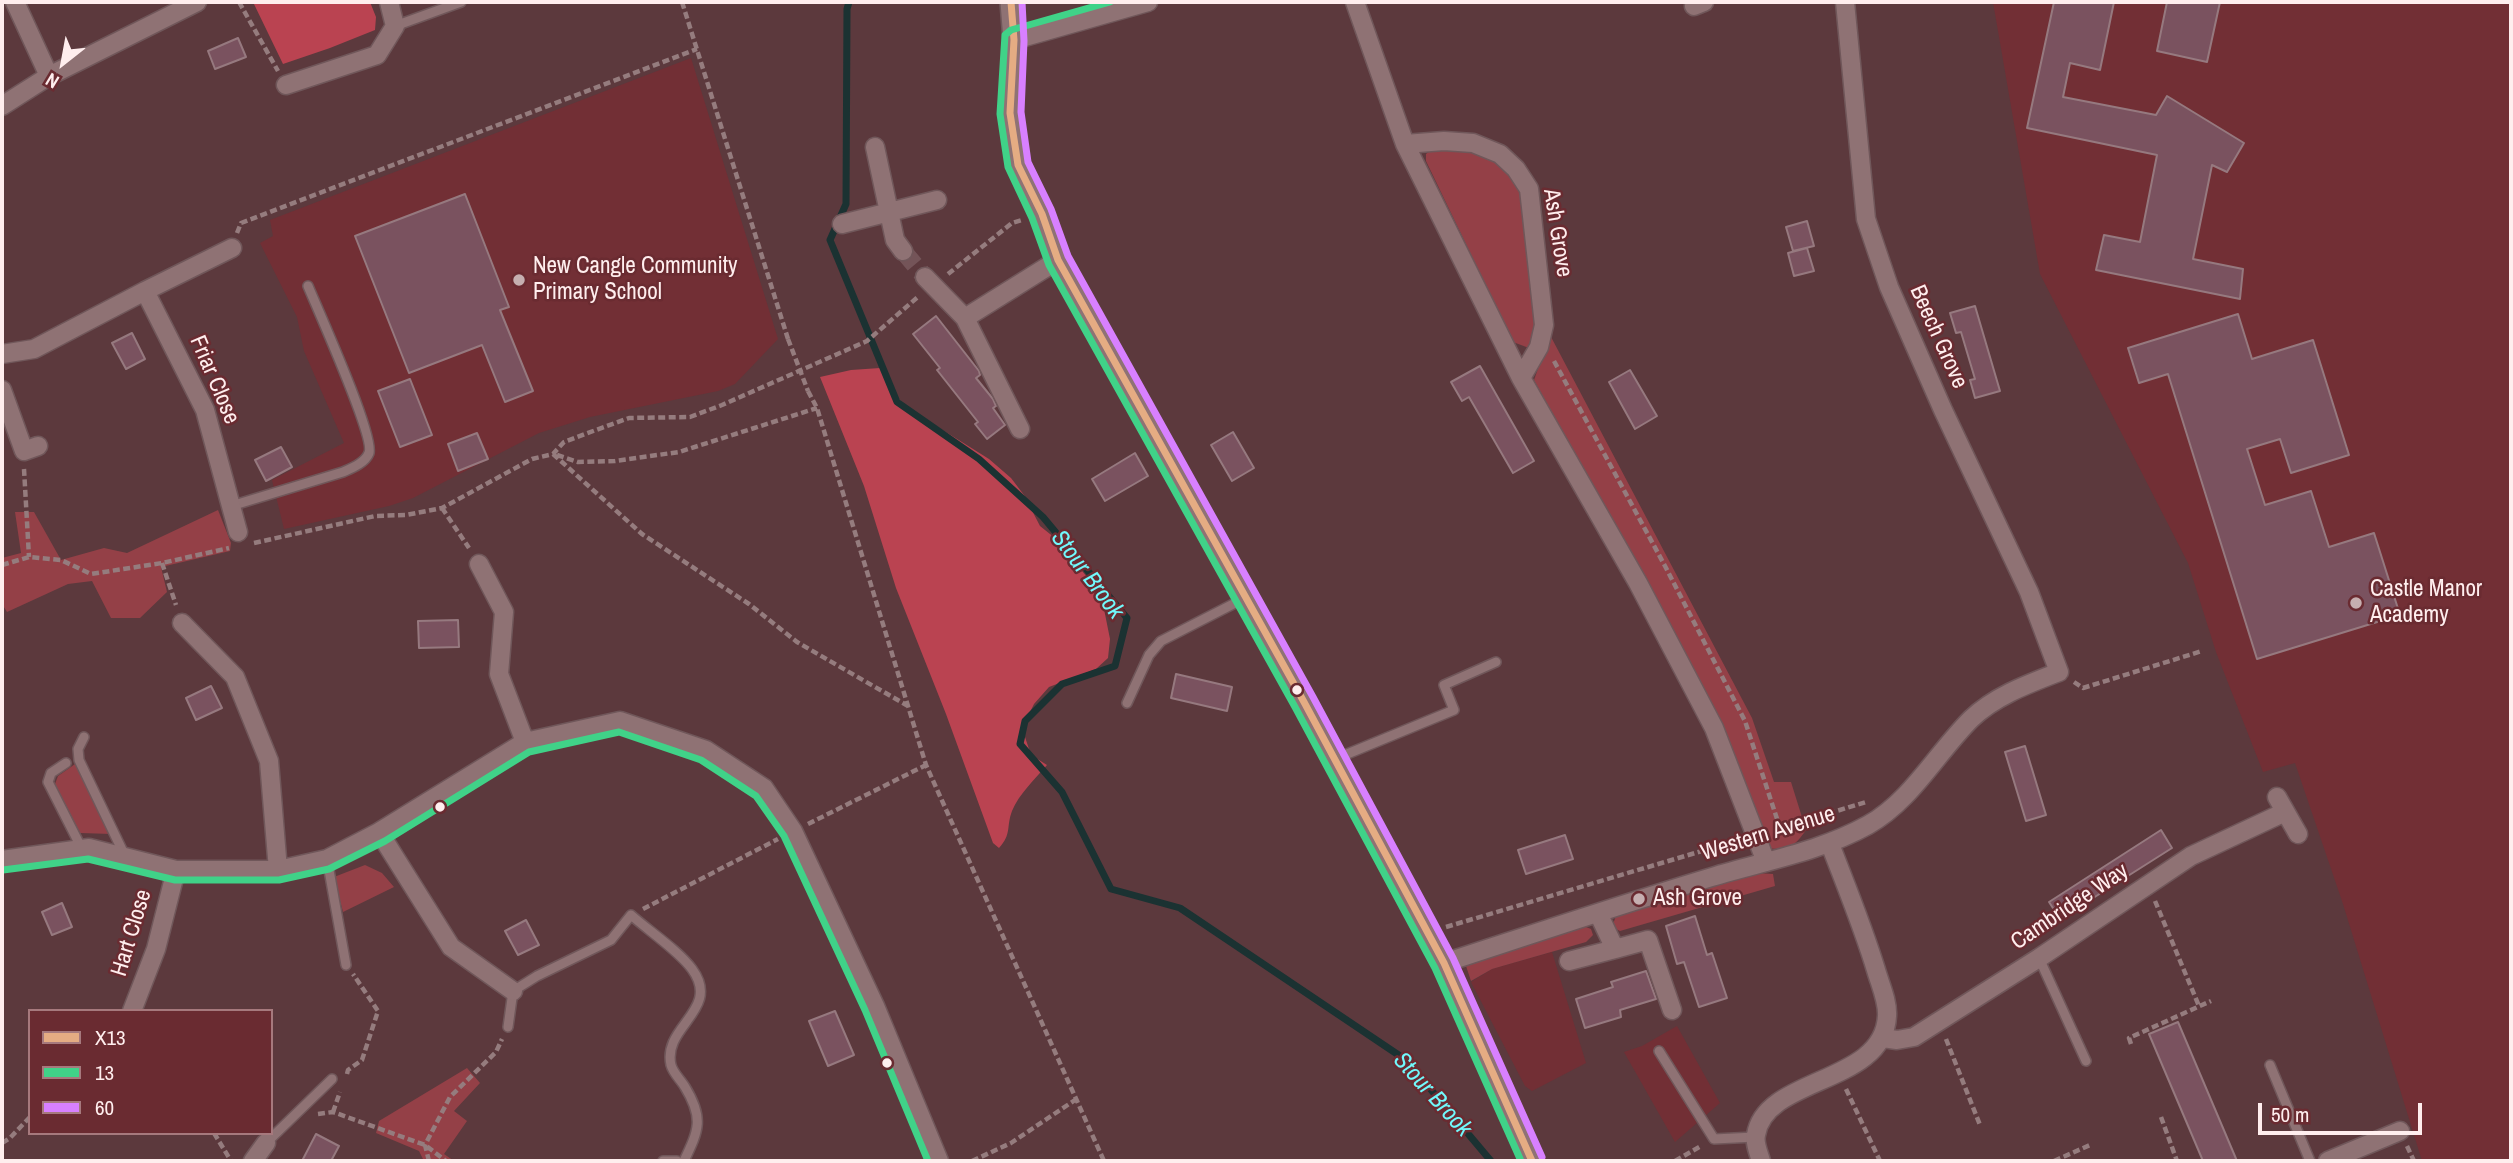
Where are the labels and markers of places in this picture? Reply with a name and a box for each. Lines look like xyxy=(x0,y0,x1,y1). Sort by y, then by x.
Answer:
place label: New Cangle Community Primary School xyxy=(533,253,737,307)
marker: New Cangle Community Primary School xyxy=(511,272,527,288)
place label: Castle Manor Academy xyxy=(2370,576,2482,630)
marker: Castle Manor Academy xyxy=(2348,595,2364,611)
unlabelled marker xyxy=(1290,683,1304,697)
unlabelled marker xyxy=(433,800,447,814)
place label: Ash Grove xyxy=(1653,885,1742,913)
marker: Ash Grove xyxy=(1631,891,1647,907)
unlabelled marker xyxy=(880,1056,894,1070)

